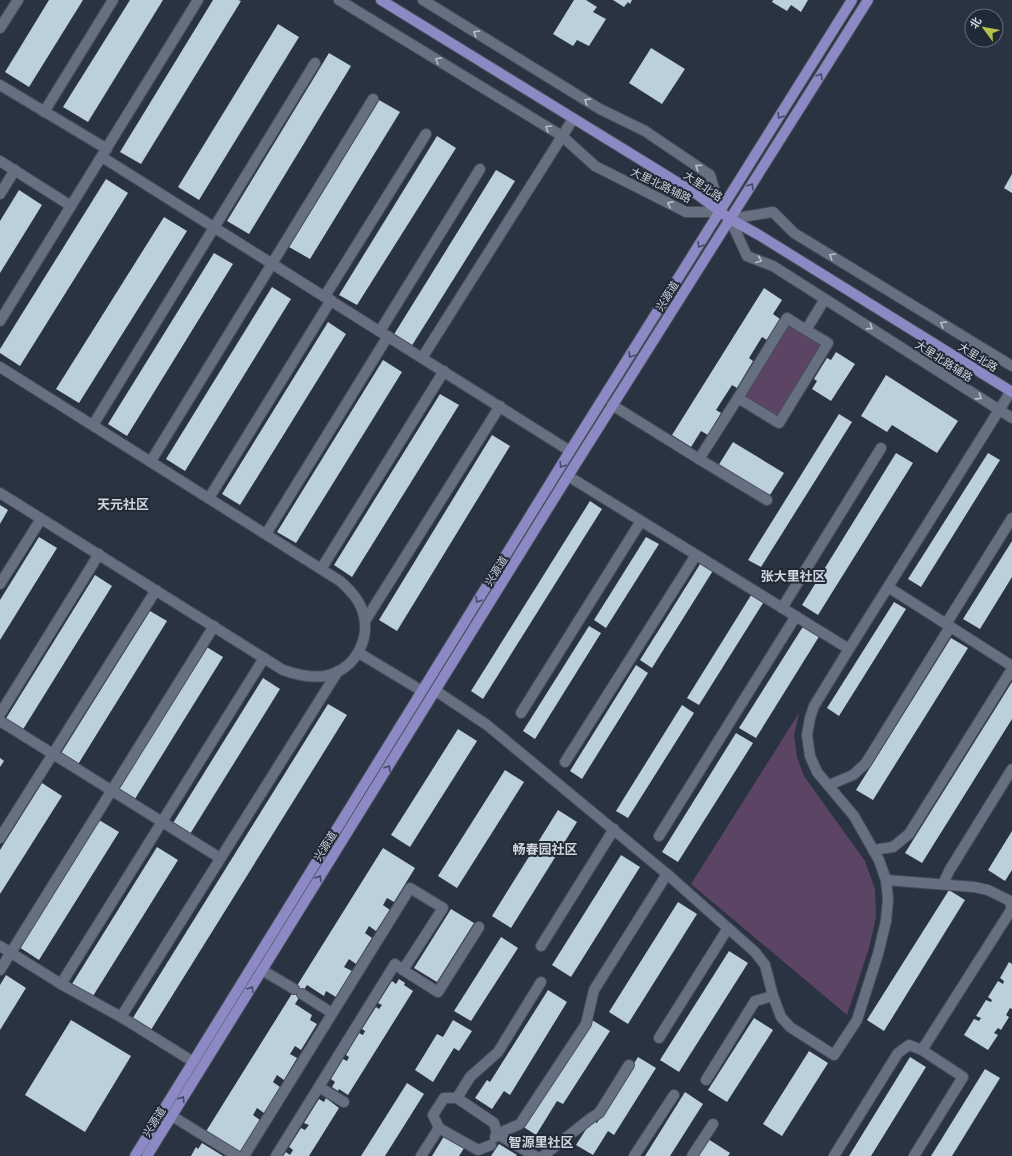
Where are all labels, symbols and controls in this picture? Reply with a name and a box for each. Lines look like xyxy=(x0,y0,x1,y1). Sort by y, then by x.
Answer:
north arrow xyxy=(964,8,1004,48)
text: 北 xyxy=(968,15,984,31)
one-way arrow xyxy=(473,30,480,37)
one-way arrow xyxy=(435,58,442,65)
one-way arrow xyxy=(815,73,823,80)
one-way arrow xyxy=(584,98,591,106)
one-way arrow xyxy=(778,112,785,119)
one-way arrow xyxy=(545,126,552,133)
one-way arrow xyxy=(695,164,702,172)
street label: 大里北路辅路 xyxy=(628,165,693,206)
street label: 大里北路 xyxy=(681,169,725,204)
one-way arrow xyxy=(746,183,753,190)
one-way arrow xyxy=(667,201,674,209)
one-way arrow xyxy=(697,241,705,248)
one-way arrow xyxy=(829,254,836,261)
one-way arrow xyxy=(755,256,762,264)
street label: 兴源道 xyxy=(653,279,682,314)
one-way arrow xyxy=(940,321,947,328)
one-way arrow xyxy=(865,323,872,330)
street label: 大里北路辅路 xyxy=(913,338,975,385)
street label: 大里北路 xyxy=(956,340,1000,375)
one-way arrow xyxy=(628,351,635,358)
one-way arrow xyxy=(975,393,982,400)
one-way arrow xyxy=(559,461,566,468)
district label: 天元社区 xyxy=(97,497,149,512)
street label: 兴源道 xyxy=(482,554,511,589)
district label: 张大里社区 xyxy=(760,569,826,584)
one-way arrow xyxy=(476,596,483,603)
one-way arrow xyxy=(383,765,391,772)
street label: 兴源道 xyxy=(311,829,340,864)
district label: 畅春园社区 xyxy=(512,842,578,857)
one-way arrow xyxy=(315,875,322,882)
one-way arrow xyxy=(246,986,254,993)
one-way arrow xyxy=(178,1096,185,1103)
street label: 兴源道 xyxy=(140,1105,169,1140)
district label: 智源里社区 xyxy=(508,1135,574,1150)

